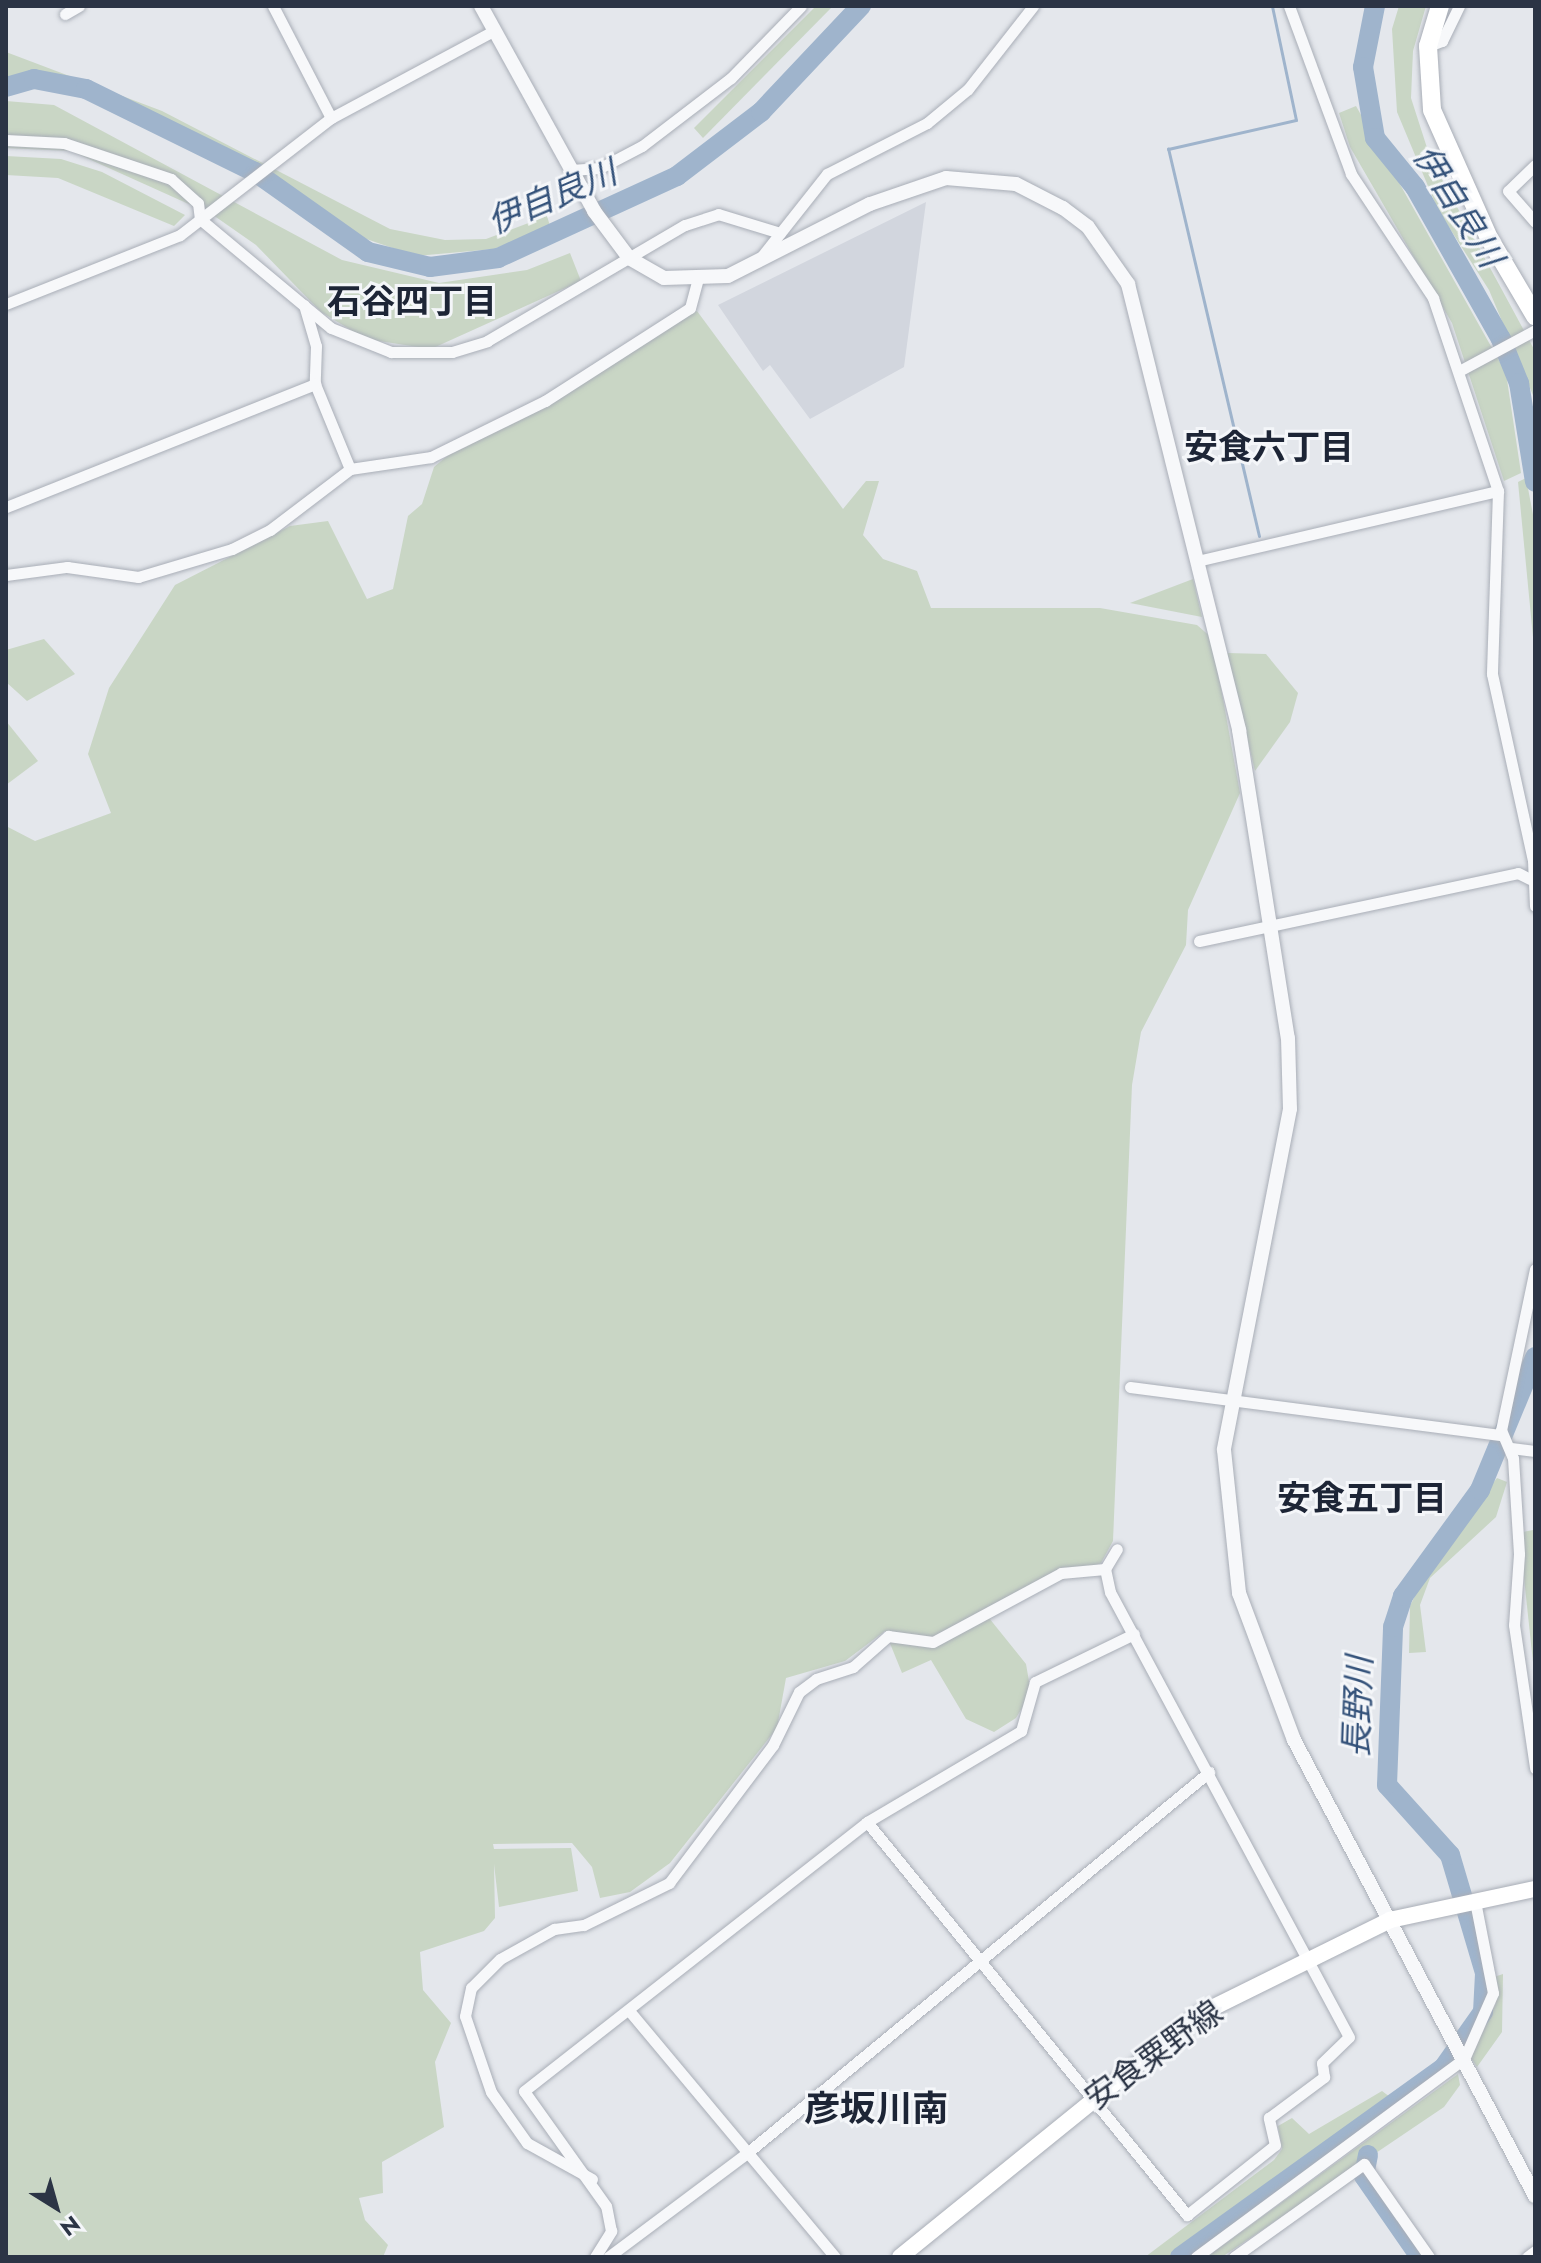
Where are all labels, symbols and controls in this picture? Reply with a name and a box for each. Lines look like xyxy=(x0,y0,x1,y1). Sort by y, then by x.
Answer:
water label: 伊自良川 xyxy=(1405,138,1511,274)
water label: 伊自良川 xyxy=(481,152,623,242)
district label: 石谷四丁目 xyxy=(327,282,497,322)
district label: 安食六丁目 xyxy=(1184,428,1354,468)
district label: 安食五丁目 xyxy=(1277,1479,1447,1519)
water label: 長野川 xyxy=(1336,1655,1380,1759)
street label: 安食粟野線 xyxy=(1078,1992,1230,2118)
district label: 彦坂川南 xyxy=(804,2087,948,2131)
north arrow xyxy=(16,2167,96,2247)
text: N xyxy=(54,2208,87,2244)

